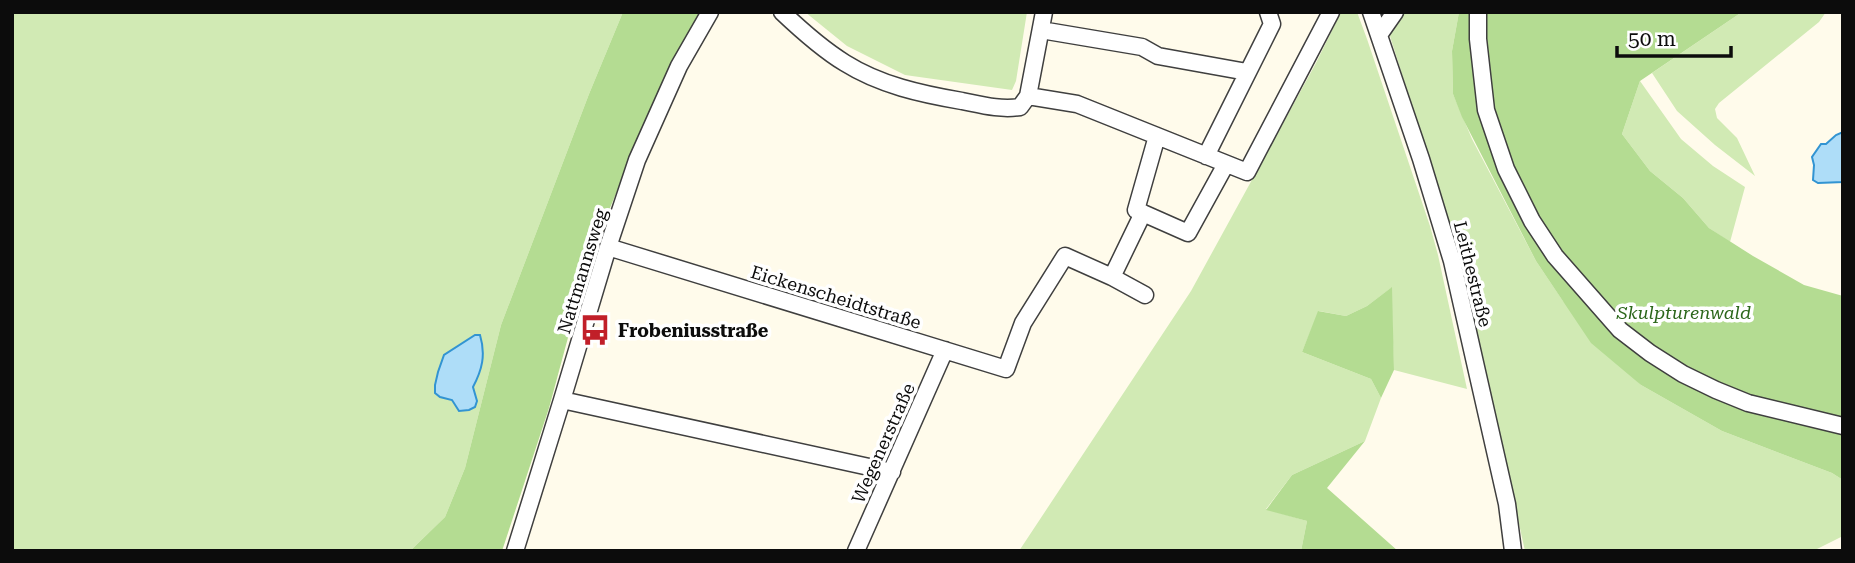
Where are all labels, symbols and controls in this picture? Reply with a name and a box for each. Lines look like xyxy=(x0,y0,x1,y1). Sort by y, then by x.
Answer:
scale bar xyxy=(1617,14,1731,58)
text: 50 m xyxy=(1628,27,1676,51)
street label: Nattmannsweg xyxy=(553,205,611,336)
street label: Leithestraße xyxy=(1450,219,1496,329)
street label: Eickenscheidtstraße xyxy=(748,261,924,333)
park label: Skulpturenwald xyxy=(1616,302,1751,323)
bus stop icon: Frobeniusstraße xyxy=(578,313,612,347)
place label: Frobeniusstraße xyxy=(618,320,769,341)
street label: Wegenerstraße xyxy=(847,380,919,506)

